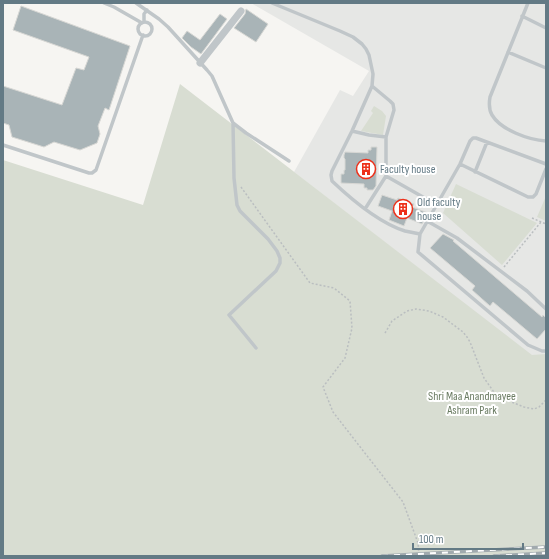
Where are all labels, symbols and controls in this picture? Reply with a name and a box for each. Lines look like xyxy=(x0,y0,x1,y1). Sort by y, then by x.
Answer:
building icon: Faculty house xyxy=(355,158,377,180)
place label: Faculty house xyxy=(380,162,436,177)
place label: Old faculty house xyxy=(417,195,461,224)
building icon: Old faculty house xyxy=(392,198,414,220)
park label: Shri Maa Anandmayee Ashram Park xyxy=(428,389,516,418)
scale bar xyxy=(413,525,523,551)
text: 100 m xyxy=(419,532,444,547)

